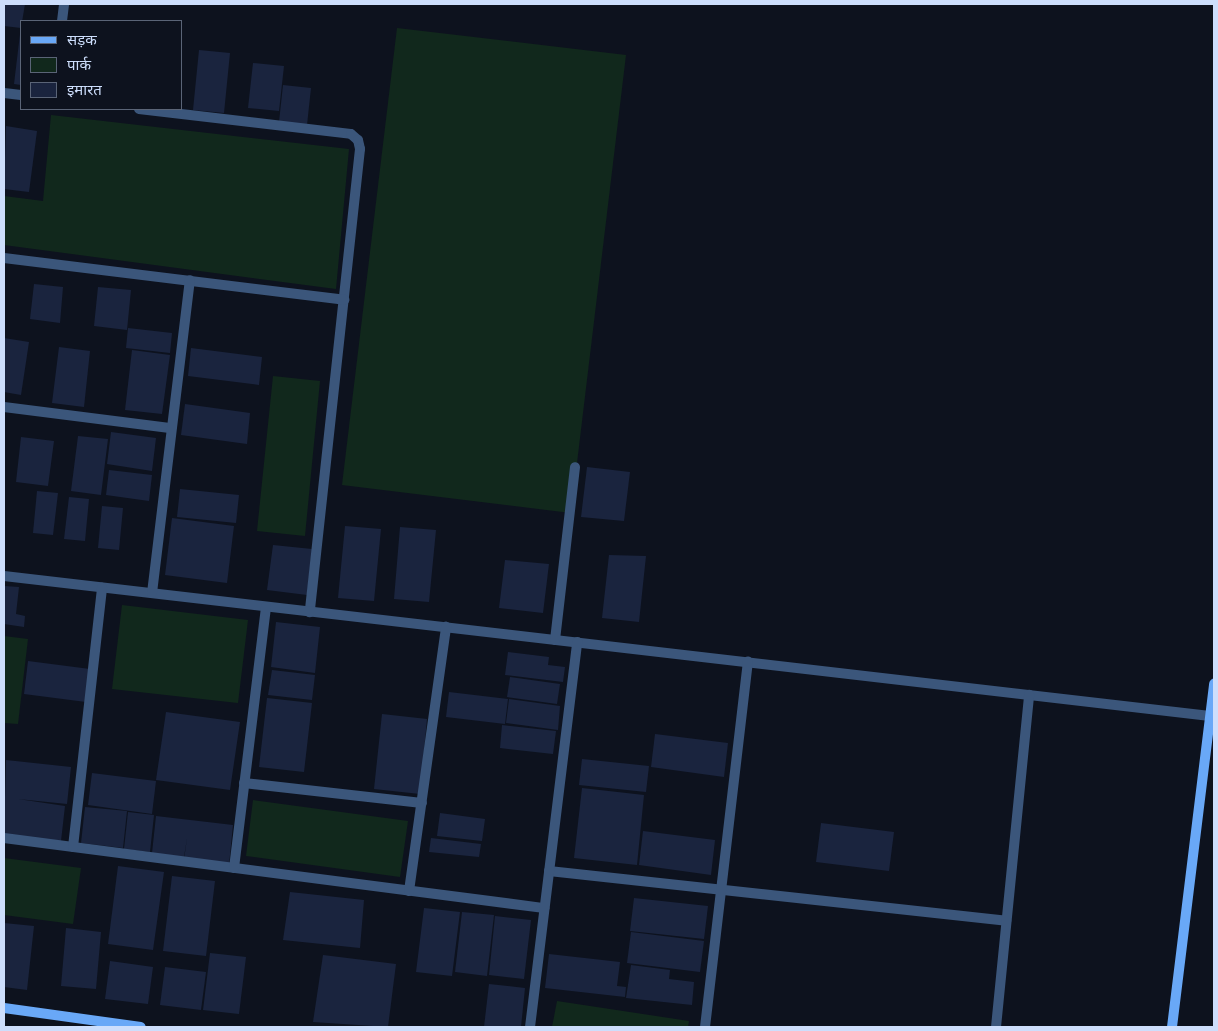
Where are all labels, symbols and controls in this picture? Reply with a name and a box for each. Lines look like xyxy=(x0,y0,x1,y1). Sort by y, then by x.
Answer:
legend xyxy=(20,20,182,110)
text: सड़क xyxy=(67,28,97,51)
text: पार्क xyxy=(67,53,91,76)
text: इमारत xyxy=(67,78,102,101)

